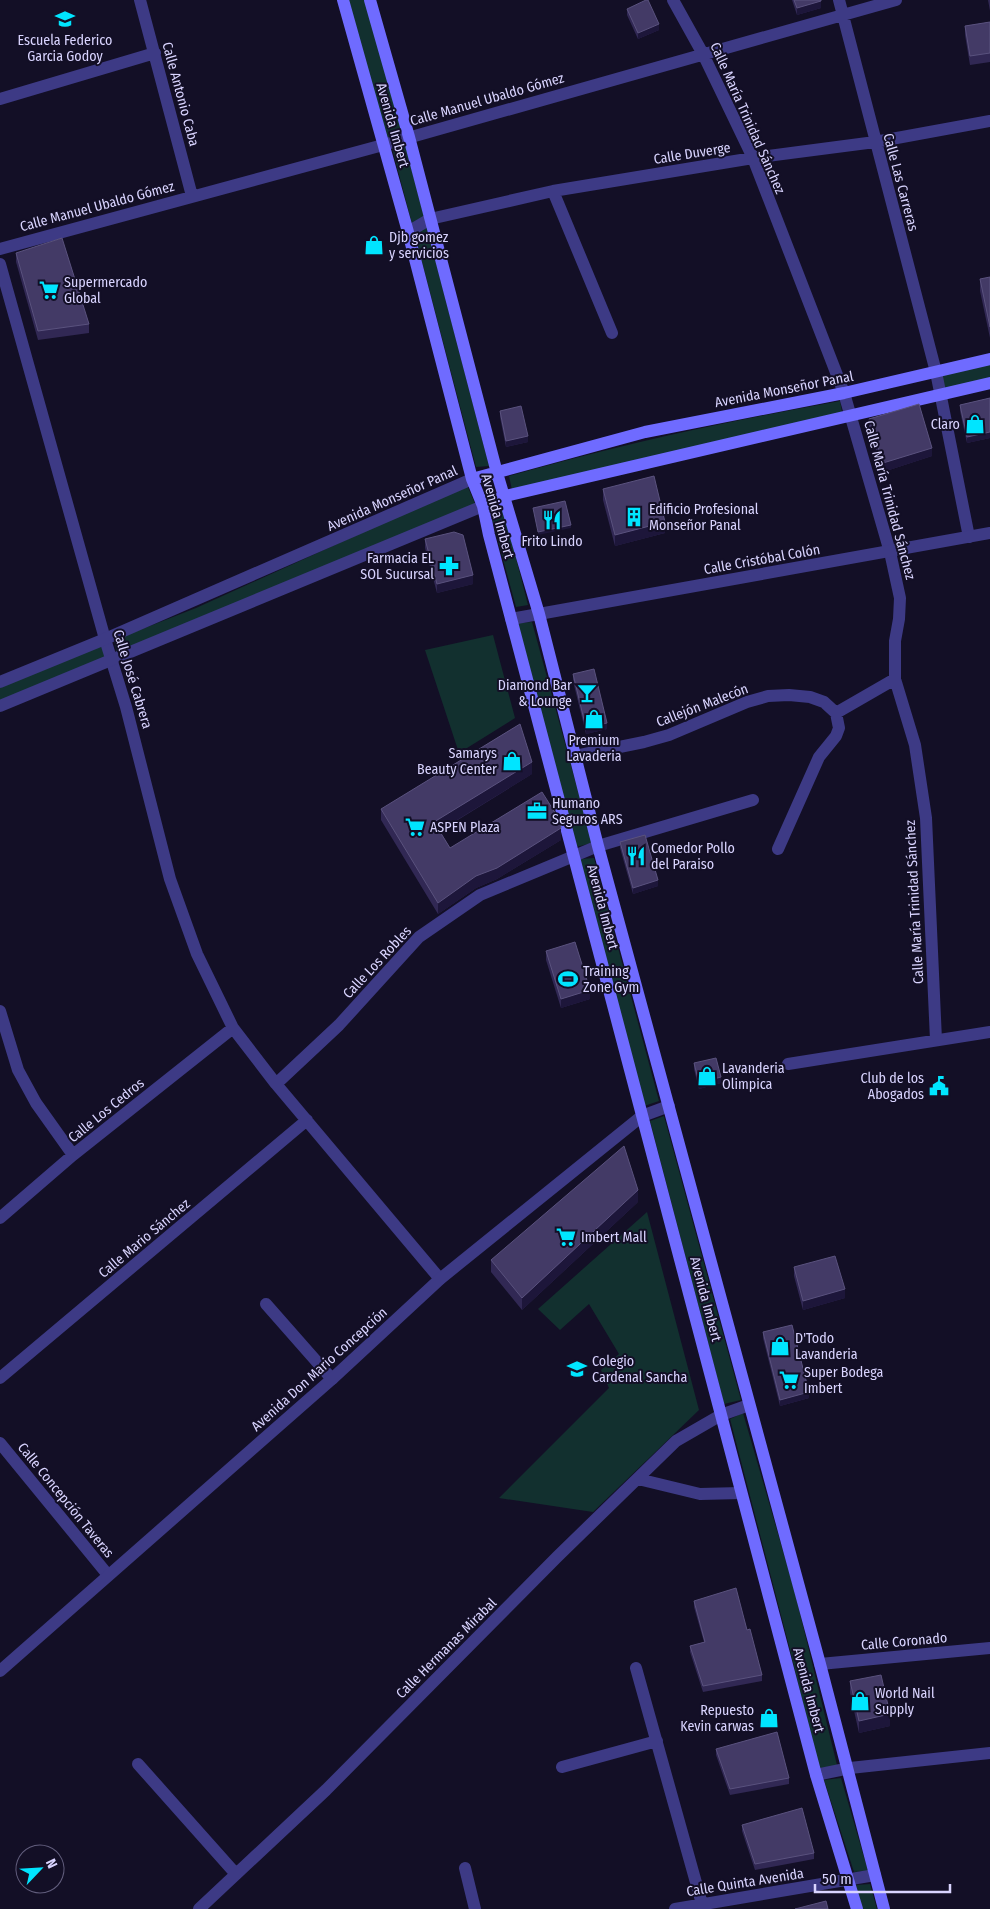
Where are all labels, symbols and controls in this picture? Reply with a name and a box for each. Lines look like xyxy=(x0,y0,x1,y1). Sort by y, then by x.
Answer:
school or university icon: Escuela Federico Garcia Godoy xyxy=(54,8,76,30)
place label: Escuela Federico Garcia Godoy xyxy=(18,32,112,65)
street label: Calle Antonio Caba xyxy=(158,40,203,148)
street label: Calle María Trinidad Sánchez xyxy=(706,40,789,197)
street label: Calle Manuel Ubaldo Gómez xyxy=(408,69,566,130)
street label: Avenida Imbert xyxy=(372,81,413,170)
street label: Calle Las Carreras xyxy=(879,131,922,233)
street label: Calle Duverge xyxy=(652,139,732,168)
street label: Calle Manuel Ubaldo Gómez xyxy=(18,178,177,235)
place label: Djb gomez y servicios xyxy=(389,229,449,262)
shop icon: Djb gomez y servicios xyxy=(363,234,385,256)
place label: Supermercado Global xyxy=(64,274,147,307)
supermarket icon: Supermercado Global xyxy=(38,279,60,301)
street label: Avenida Monseñor Panal xyxy=(713,368,855,411)
shop icon: Claro xyxy=(964,413,986,435)
place label: Claro xyxy=(931,416,960,433)
street label: Calle María Trinidad Sánchez xyxy=(860,419,919,582)
street label: Avenida Monseñor Panal xyxy=(324,462,460,535)
street label: Avenida Imbert xyxy=(477,472,518,561)
place label: Edificio Profesional Monseñor Panal xyxy=(649,501,759,534)
building icon: Edificio Profesional Monseñor Panal xyxy=(623,506,645,528)
restaurant icon: Frito Lindo xyxy=(541,509,563,531)
place label: Frito Lindo xyxy=(521,533,583,550)
street label: Calle Cristóbal Colón xyxy=(703,541,822,578)
place label: Farmacia EL SOL Sucursal xyxy=(360,550,434,583)
pharmacy icon: Farmacia EL SOL Sucursal xyxy=(438,555,460,577)
street label: Calle José Cabrera xyxy=(109,628,156,731)
place label: Diamond Bar & Lounge xyxy=(498,677,572,710)
street label: Callejón Malecón xyxy=(654,680,751,731)
bar icon: Diamond Bar & Lounge xyxy=(576,682,598,704)
shop icon: Premium Lavaderia xyxy=(583,708,605,730)
place label: Premium Lavaderia xyxy=(566,732,622,765)
place label: Samarys Beauty Center xyxy=(417,745,497,778)
shop icon: Samarys Beauty Center xyxy=(501,750,523,772)
place label: Humano Seguros ARS xyxy=(552,795,623,828)
office icon: Humano Seguros ARS xyxy=(526,800,548,822)
supermarket icon: ASPEN Plaza xyxy=(404,816,426,838)
place label: ASPEN Plaza xyxy=(430,819,500,836)
street label: Calle María Trinidad Sánchez xyxy=(902,819,927,984)
place label: Comedor Pollo del Paraiso xyxy=(651,840,735,873)
restaurant icon: Comedor Pollo del Paraiso xyxy=(625,845,647,867)
street label: Avenida Imbert xyxy=(583,863,622,952)
street label: Calle Los Robles xyxy=(340,923,415,1002)
place label: Training Zone Gym xyxy=(583,963,639,996)
sports icon: Training Zone Gym xyxy=(557,968,579,990)
place label: Lavanderia Olimpica xyxy=(722,1060,785,1093)
shop icon: Lavanderia Olimpica xyxy=(696,1065,718,1087)
place label: Club de los Abogados xyxy=(861,1070,924,1103)
street label: Calle Los Cedros xyxy=(65,1075,148,1146)
public building icon: Club de los Abogados xyxy=(928,1075,950,1097)
street label: Calle Mario Sánchez xyxy=(95,1195,194,1282)
supermarket icon: Imbert Mall xyxy=(555,1226,577,1248)
place label: Imbert Mall xyxy=(581,1229,647,1246)
street label: Avenida Imbert xyxy=(686,1255,725,1344)
street label: Avenida Don Mario Concepción xyxy=(248,1304,391,1435)
place label: D'Todo Lavanderia xyxy=(795,1330,858,1363)
shop icon: D'Todo Lavanderia xyxy=(769,1335,791,1357)
place label: Colegio Cardenal Sancha xyxy=(592,1353,687,1386)
school or university icon: Colegio Cardenal Sancha xyxy=(566,1358,588,1380)
place label: Super Bodega Imbert xyxy=(804,1364,884,1397)
supermarket icon: Super Bodega Imbert xyxy=(778,1369,800,1391)
street label: Calle Concepción Taveras xyxy=(14,1439,117,1561)
street label: Calle Hermanas Mirabal xyxy=(393,1594,500,1702)
street label: Calle Coronado xyxy=(860,1629,948,1654)
street label: Avenida Imbert xyxy=(789,1646,828,1735)
place label: World Nail Supply xyxy=(875,1685,935,1718)
shop icon: World Nail Supply xyxy=(849,1690,871,1712)
place label: Repuesto Kevin carwas xyxy=(680,1702,754,1735)
shop icon: Repuesto Kevin carwas xyxy=(758,1707,780,1729)
north arrow xyxy=(15,1844,65,1894)
text: N xyxy=(42,1856,61,1871)
scale bar xyxy=(815,1862,950,1894)
street label: Calle Quinta Avenida xyxy=(685,1865,805,1900)
text: 50 m xyxy=(822,1870,852,1888)

